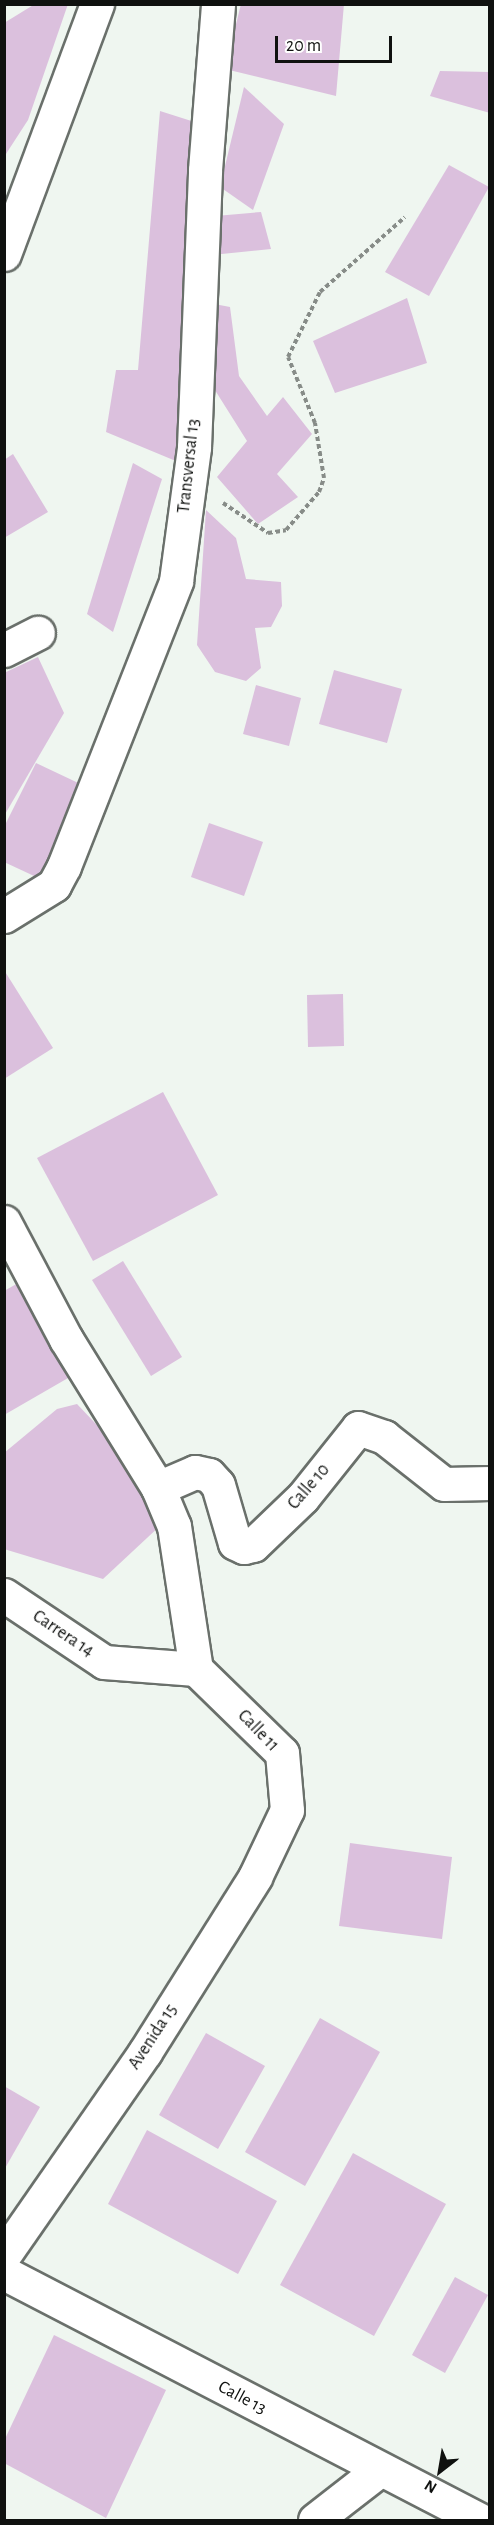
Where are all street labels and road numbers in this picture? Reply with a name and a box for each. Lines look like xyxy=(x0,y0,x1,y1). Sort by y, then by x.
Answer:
street label: Transversal 13 xyxy=(173,418,205,514)
street label: Calle 10 xyxy=(283,1460,335,1514)
street label: Carrera 14 xyxy=(28,1606,98,1662)
street label: Calle 11 xyxy=(233,1705,283,1757)
street label: Avenida 15 xyxy=(124,2000,182,2074)
street label: Calle 13 xyxy=(214,2376,270,2420)

